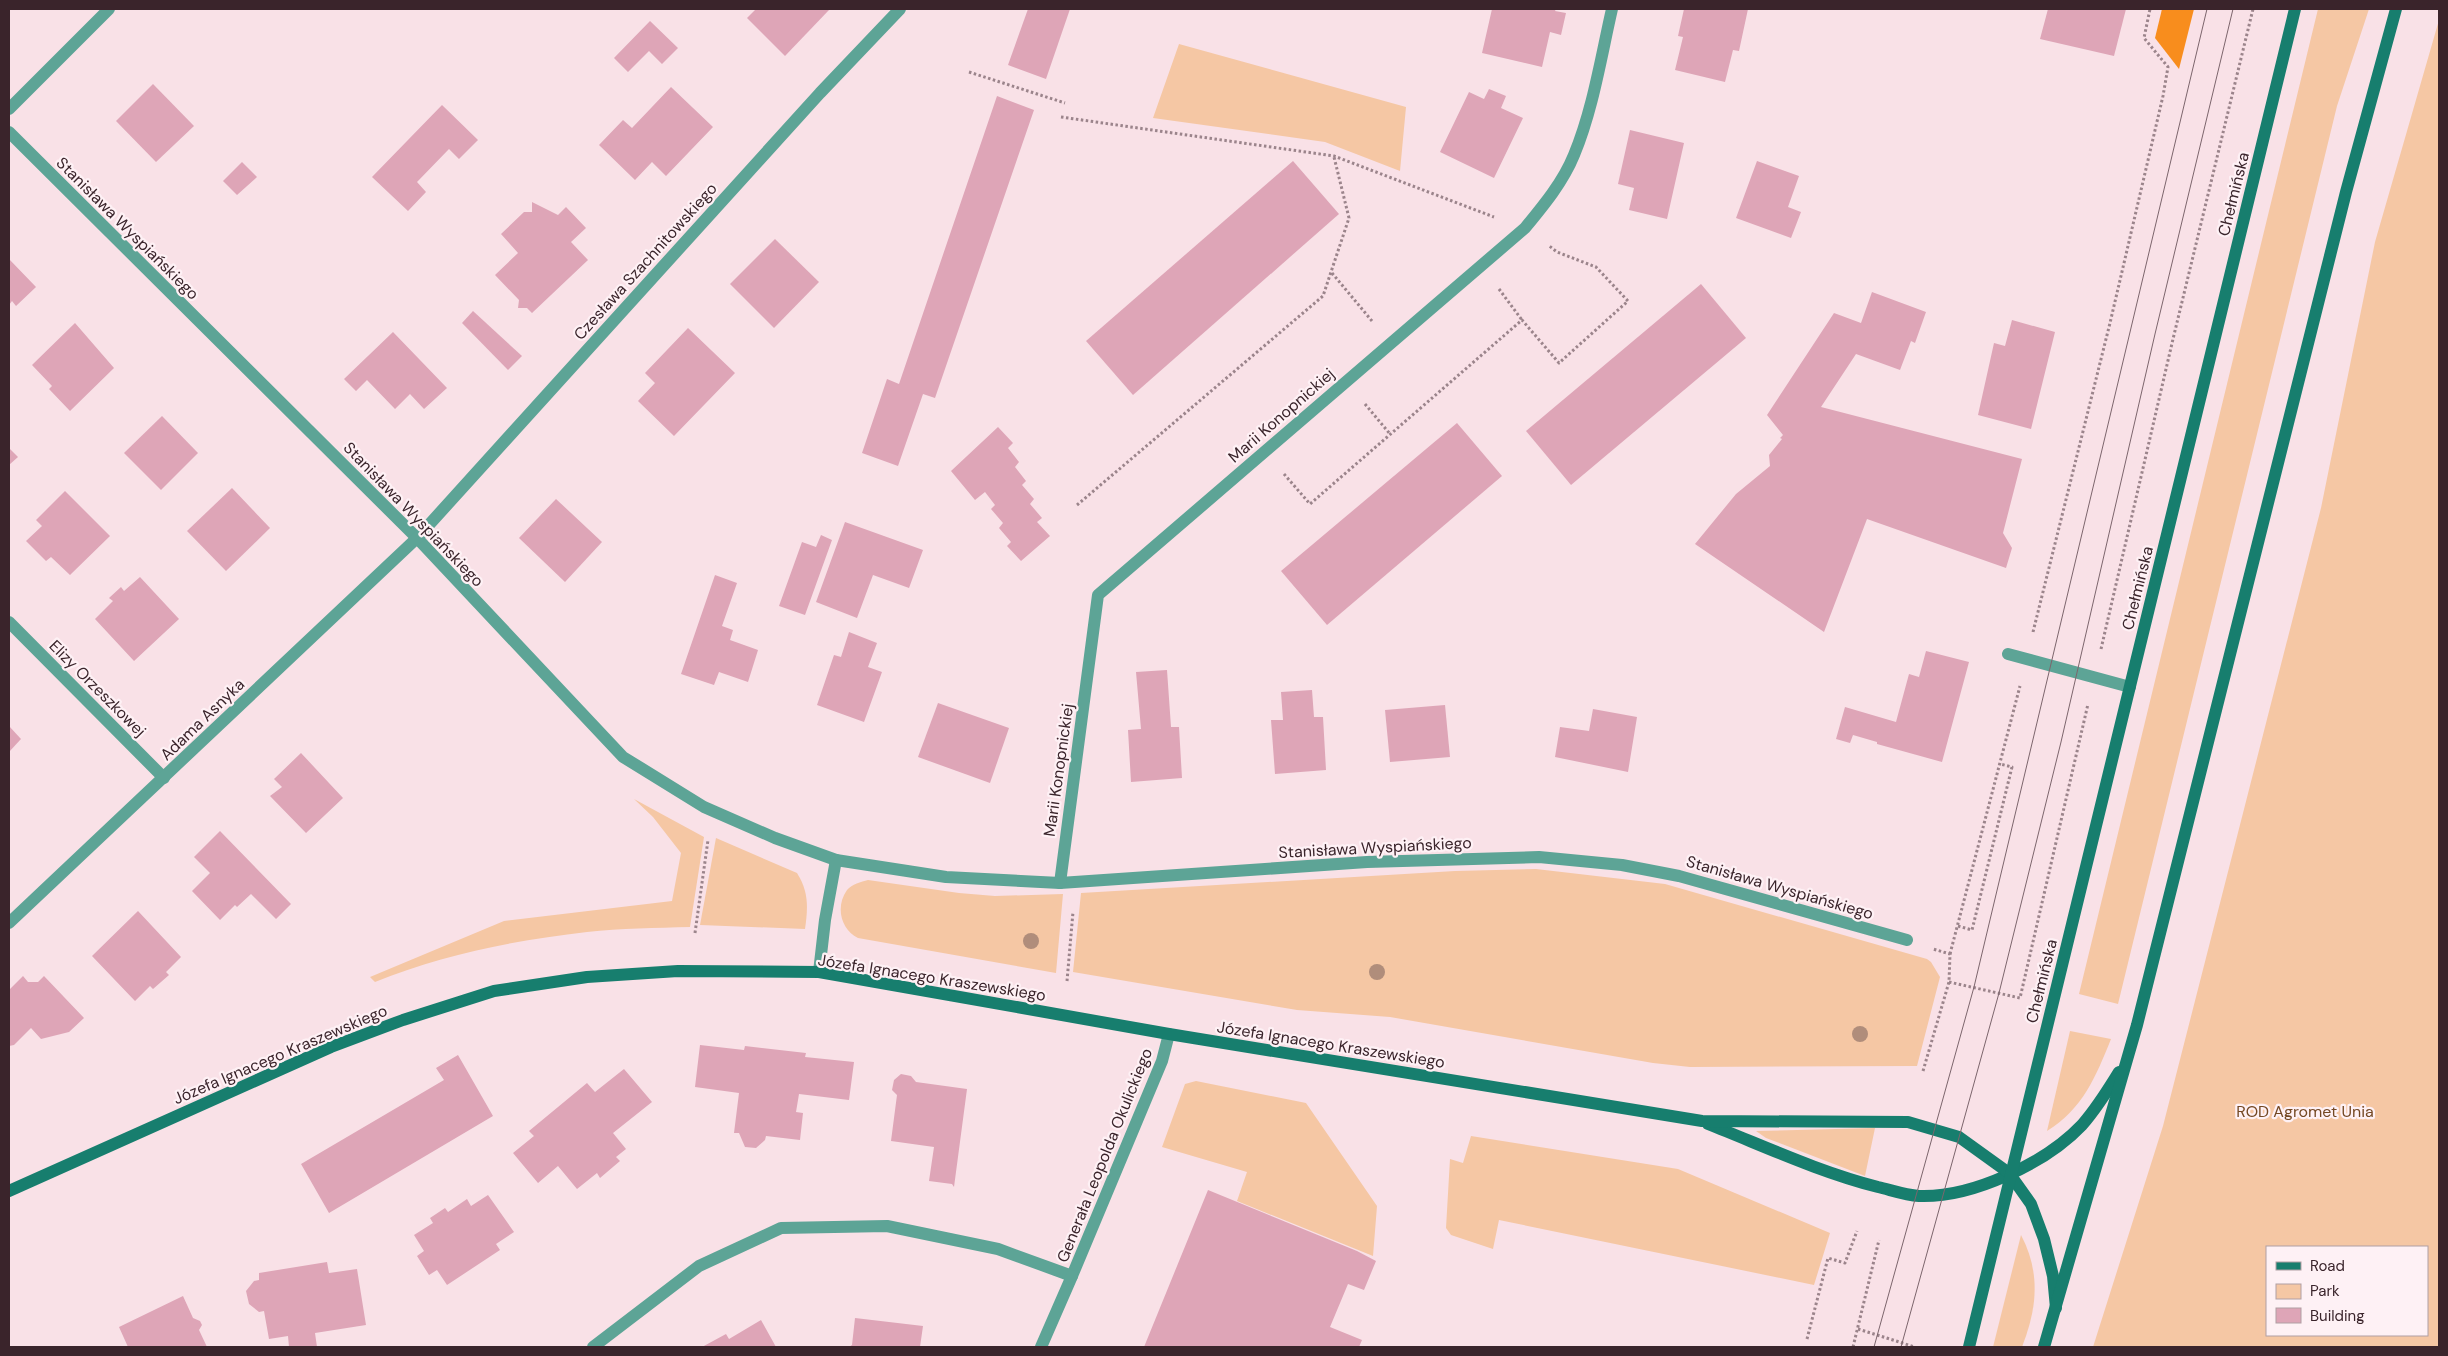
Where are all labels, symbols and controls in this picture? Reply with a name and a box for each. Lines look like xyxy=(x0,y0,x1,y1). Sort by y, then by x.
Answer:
street label: Chełmińska xyxy=(2213,150,2254,238)
street label: Stanisława Wyspiańskiego xyxy=(52,153,203,304)
street label: Czesława Szachnitowskiego xyxy=(569,178,722,344)
street label: Marii Konopnickiej xyxy=(1224,363,1339,467)
street label: Stanisława Wyspiańskiego xyxy=(339,437,488,591)
street label: Chełmińska xyxy=(2117,544,2158,632)
street label: Elizy Orzeszkowej xyxy=(45,635,151,741)
street label: Adama Asnyka xyxy=(156,674,249,765)
street label: Marii Konopnickiej xyxy=(1039,702,1078,838)
street label: Stanisława Wyspiańskiego xyxy=(1278,832,1472,863)
street label: Stanisława Wyspiańskiego xyxy=(1684,851,1876,924)
street label: Chełmińska xyxy=(2021,937,2062,1025)
street label: Józefa Ignacego Kraszewskiego xyxy=(816,949,1047,1006)
street label: Józefa Ignacego Kraszewskiego xyxy=(170,1000,390,1109)
street label: Józefa Ignacego Kraszewskiego xyxy=(1215,1016,1446,1073)
street label: Generała Leopolda Okulickiego xyxy=(1052,1045,1157,1265)
park label: ROD Agromet Unia xyxy=(2236,1101,2374,1122)
legend xyxy=(2266,1246,2428,1336)
text: Road xyxy=(2310,1256,2345,1276)
text: Park xyxy=(2310,1281,2340,1301)
text: Building xyxy=(2310,1306,2365,1326)

